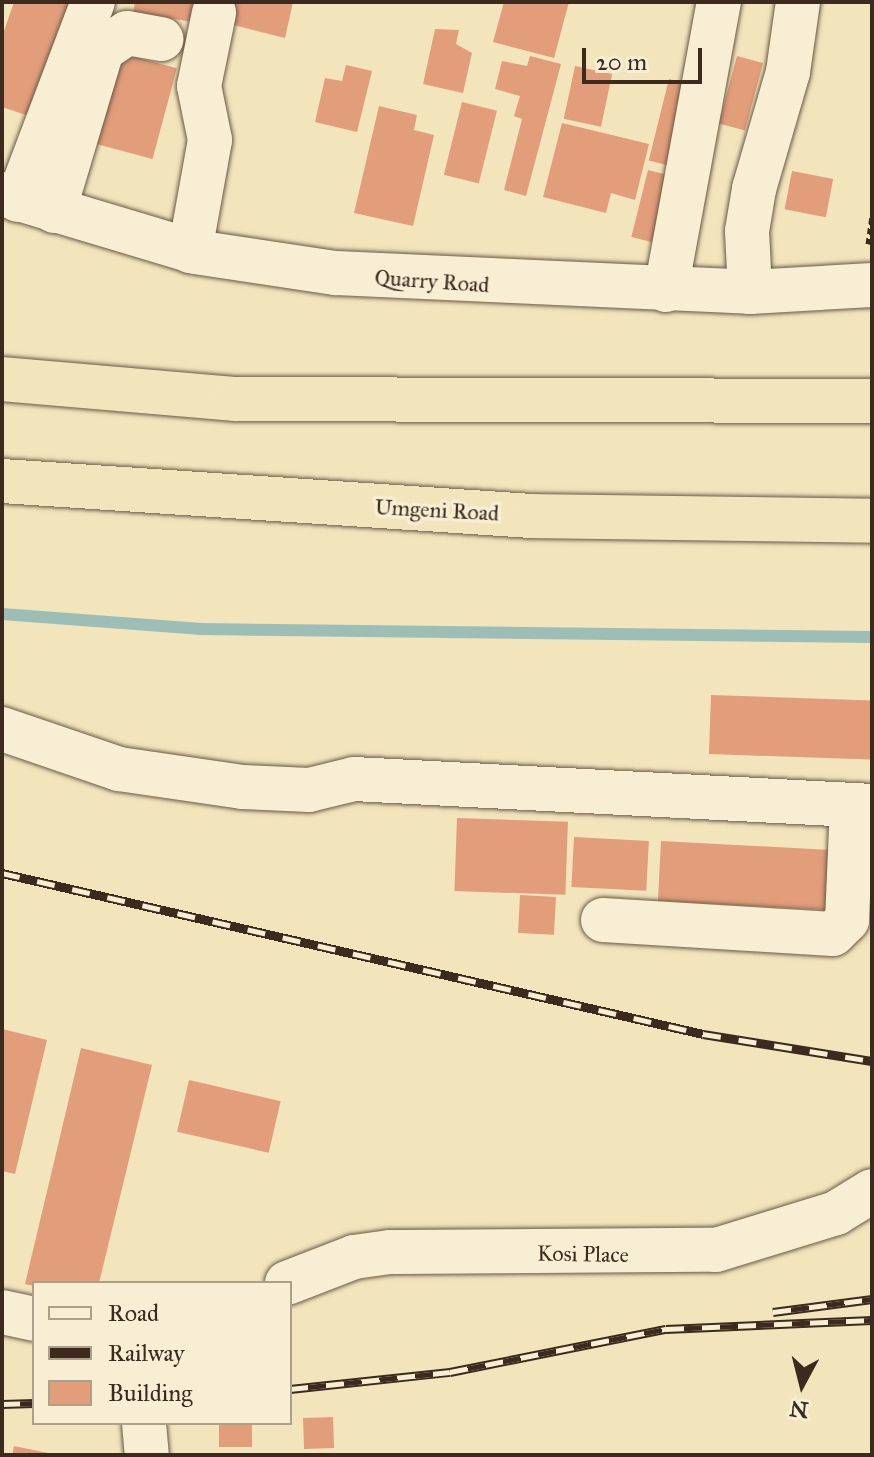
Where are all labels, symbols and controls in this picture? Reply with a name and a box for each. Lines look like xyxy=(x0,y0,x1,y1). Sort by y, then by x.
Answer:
scale bar xyxy=(586,32,706,82)
text: 20 m xyxy=(596,47,647,77)
street label: Quarry Road xyxy=(374,264,490,298)
street label: Umgeni Road xyxy=(374,494,500,526)
street label: Kosi Place xyxy=(537,1240,629,1268)
legend xyxy=(32,1281,292,1425)
text: Road xyxy=(108,1298,159,1328)
text: Railway xyxy=(108,1338,185,1368)
north arrow xyxy=(762,1345,842,1425)
text: Building xyxy=(108,1378,193,1408)
text: N xyxy=(788,1395,810,1424)

